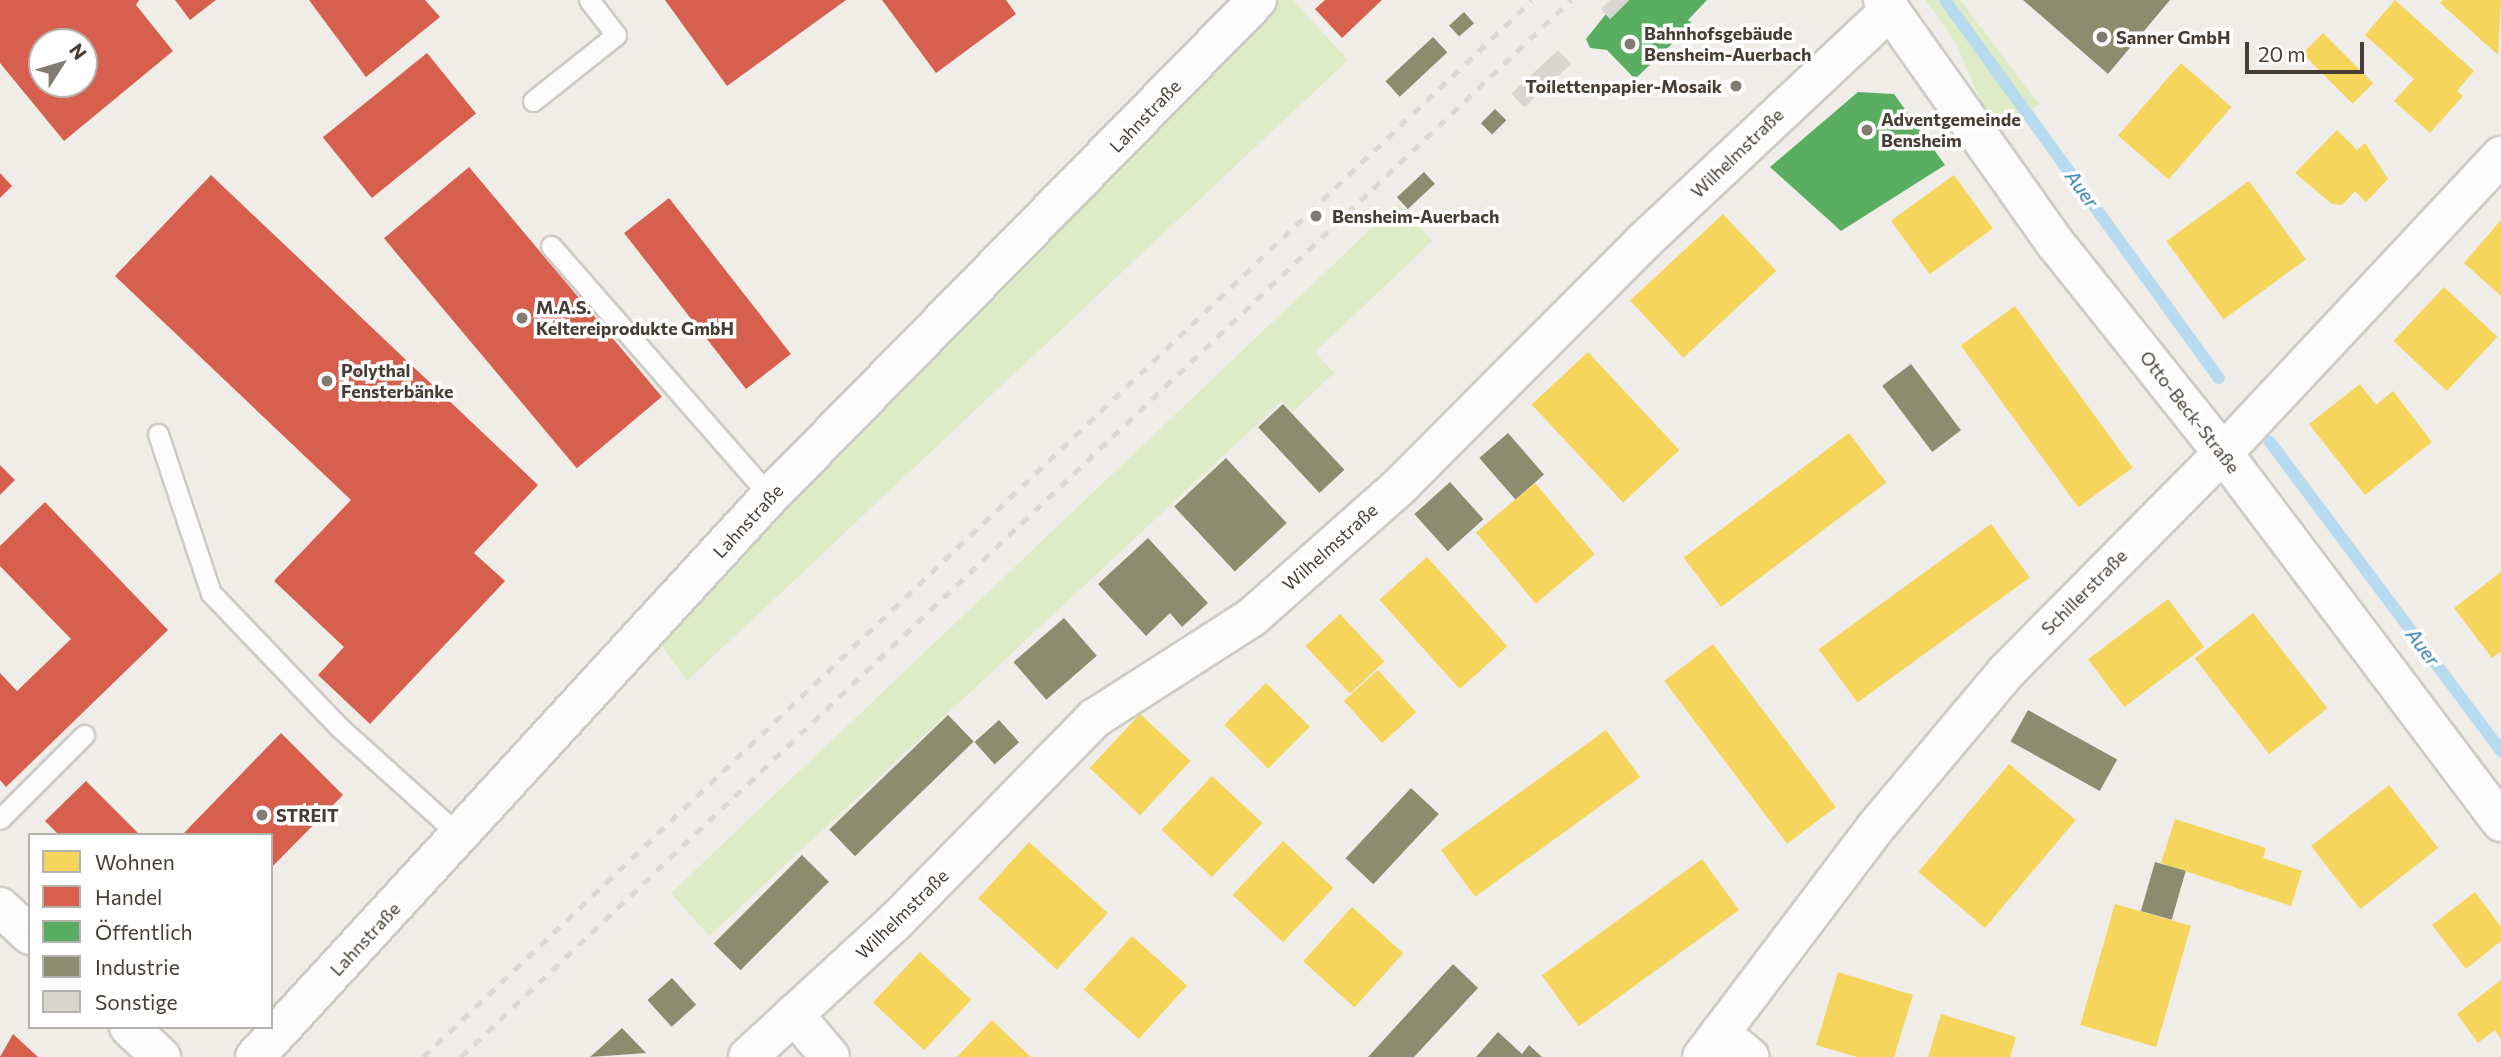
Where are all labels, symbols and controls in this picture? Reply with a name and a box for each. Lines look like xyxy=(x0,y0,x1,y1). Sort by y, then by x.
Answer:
place label: Bahnhofsgebäude Bensheim-Auerbach xyxy=(1644,23,1811,66)
place label: Sanner GmbH xyxy=(2116,26,2230,48)
north arrow xyxy=(28,28,98,98)
scale bar xyxy=(2249,28,2368,72)
marker: Sanner GmbH xyxy=(2094,29,2110,45)
marker: Bahnhofsgebäude Bensheim-Auerbach xyxy=(1622,36,1638,52)
text: N xyxy=(65,39,92,64)
text: 20 m xyxy=(2258,41,2306,66)
street label: Lahnstraße xyxy=(1105,75,1185,157)
place label: Toilettenpapier-Mosaik xyxy=(1525,75,1722,97)
marker: Toilettenpapier-Mosaik xyxy=(1728,78,1744,94)
street label: Wilhelmstraße xyxy=(1686,104,1788,202)
place label: Adventgemeinde Bensheim xyxy=(1881,109,2021,152)
marker: Adventgemeinde Bensheim xyxy=(1859,122,1875,138)
water label: Auer xyxy=(2061,166,2103,212)
place label: Bensheim-Auerbach xyxy=(1332,205,1499,227)
marker: Bensheim-Auerbach xyxy=(1306,206,1326,226)
place label: M.A.S. Keltereiprodukte GmbH xyxy=(536,297,734,340)
marker: M.A.S. Keltereiprodukte GmbH xyxy=(514,310,530,326)
street label: Otto-Beck-Straße xyxy=(2136,347,2244,477)
place label: Polythal Fensterbänke xyxy=(341,360,454,402)
marker: Polythal Fensterbänke xyxy=(319,373,335,389)
street label: Lahnstraße xyxy=(708,480,788,562)
street label: Wilhelmstraße xyxy=(1278,499,1382,595)
street label: Schillerstraße xyxy=(2037,545,2131,639)
water label: Auer xyxy=(2402,624,2444,670)
place label: STREIT xyxy=(276,804,339,826)
marker: STREIT xyxy=(254,807,270,823)
legend xyxy=(28,833,273,1029)
text: Wohnen xyxy=(95,849,175,874)
street label: Wilhelmstraße xyxy=(851,865,953,963)
text: Handel xyxy=(95,884,162,909)
street label: Lahnstraße xyxy=(325,898,405,980)
text: Öffentlich xyxy=(95,919,193,944)
text: Industrie xyxy=(95,954,180,979)
text: Sonstige xyxy=(95,989,178,1014)

